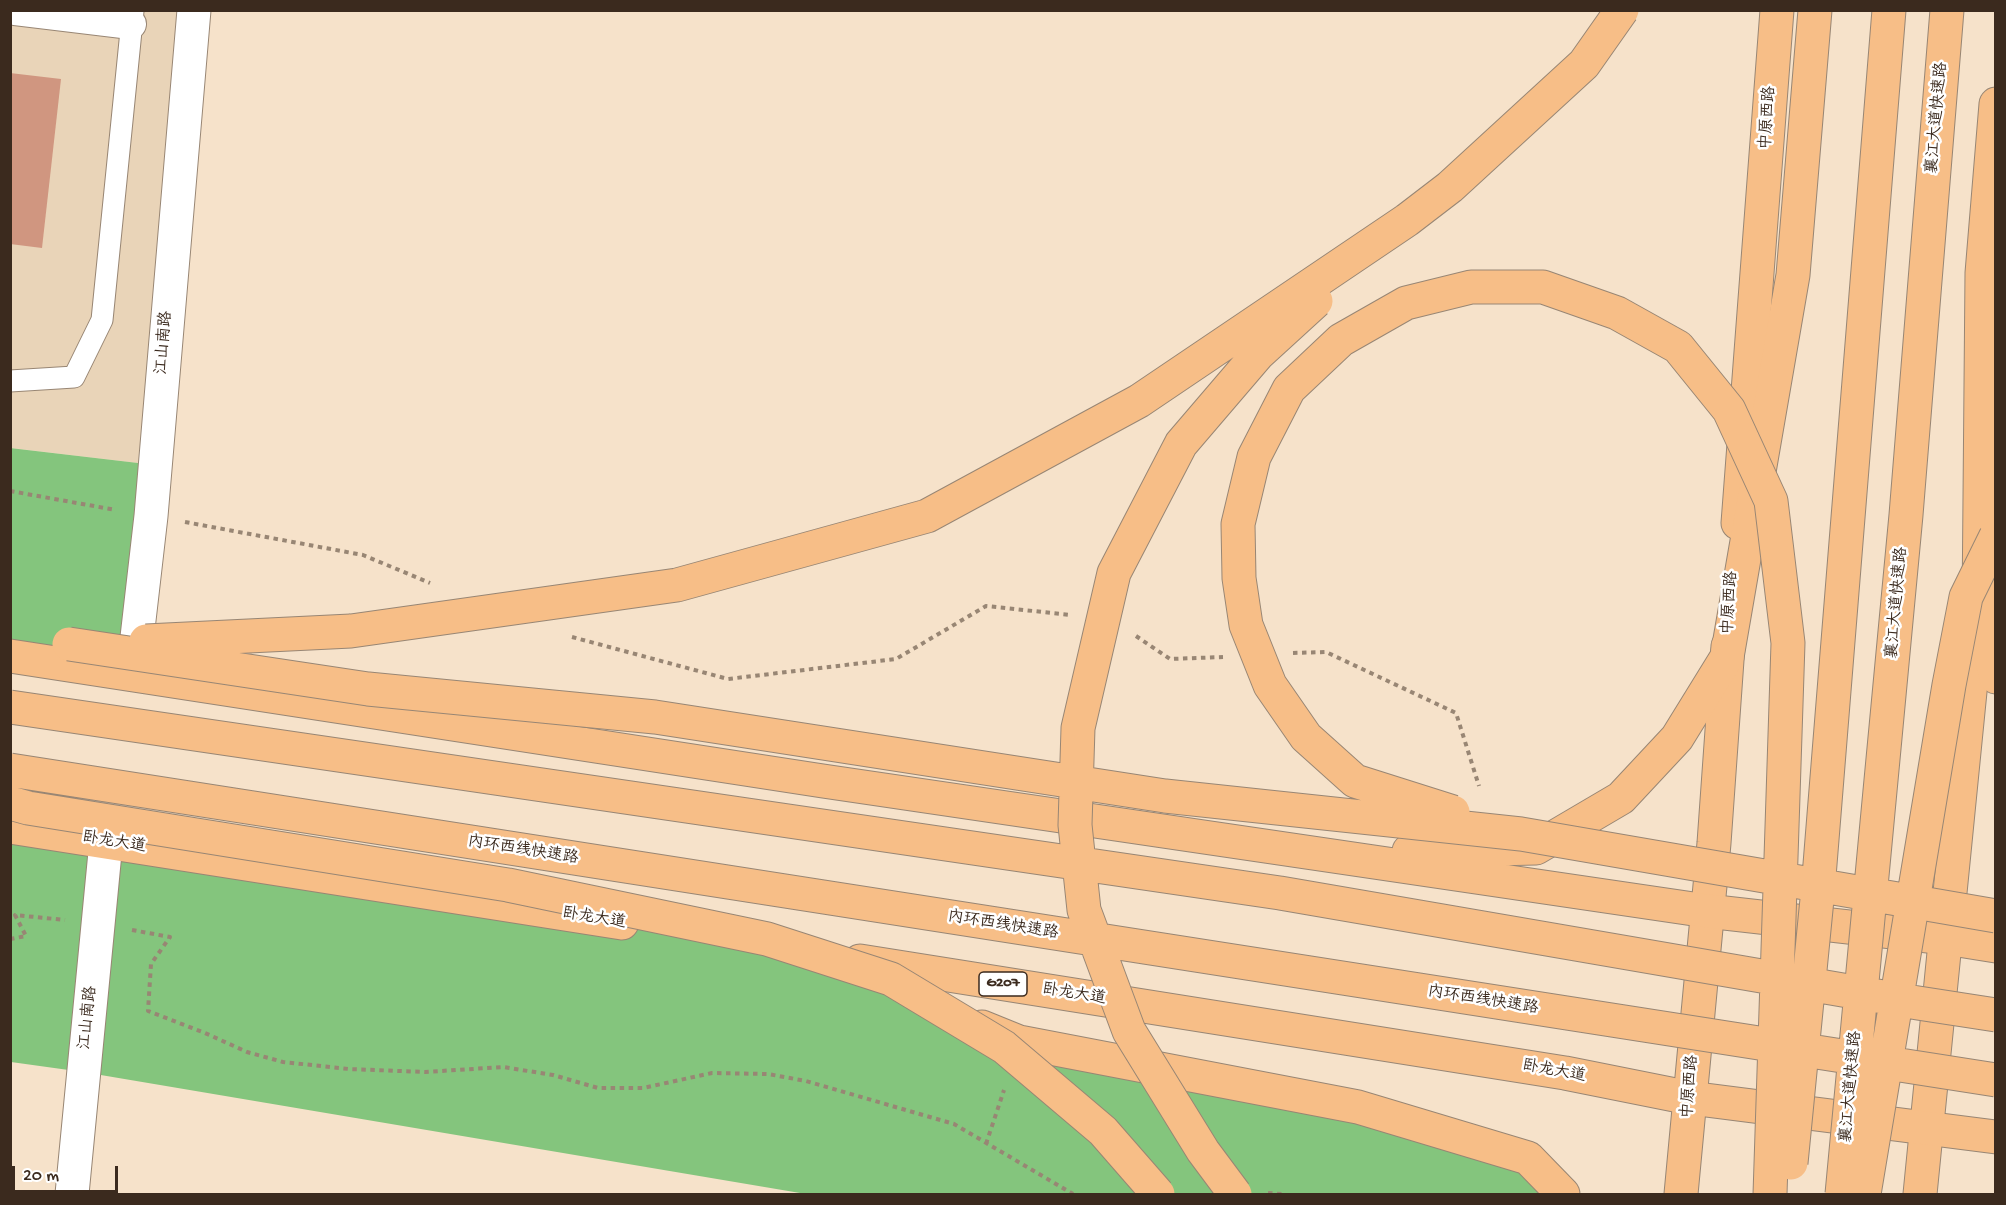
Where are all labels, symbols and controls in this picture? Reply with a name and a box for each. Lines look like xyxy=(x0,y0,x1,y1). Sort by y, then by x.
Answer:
street label: 襄江大道快速路 xyxy=(1924,61,1952,175)
street label: 中原西路 xyxy=(1757,85,1781,151)
street label: 江山南路 xyxy=(153,310,177,376)
street label: 襄江大道快速路 xyxy=(1884,546,1912,660)
street label: 中原西路 xyxy=(1719,570,1743,636)
street label: 卧龙大道 xyxy=(81,829,147,857)
street label: 内环西线快速路 xyxy=(466,833,580,869)
street label: 卧龙大道 xyxy=(561,905,627,933)
street label: 内环西线快速路 xyxy=(946,908,1060,944)
road number: G207 xyxy=(979,972,1027,996)
street label: 卧龙大道 xyxy=(1041,981,1107,1009)
street label: 内环西线快速路 xyxy=(1426,983,1540,1019)
street label: 江山南路 xyxy=(76,985,102,1051)
street label: 襄江大道快速路 xyxy=(1838,1030,1866,1144)
street label: 中原西路 xyxy=(1679,1054,1703,1120)
street label: 卧龙大道 xyxy=(1521,1057,1587,1087)
scale bar xyxy=(15,1154,122,1192)
text: 20 m xyxy=(23,1166,59,1187)

